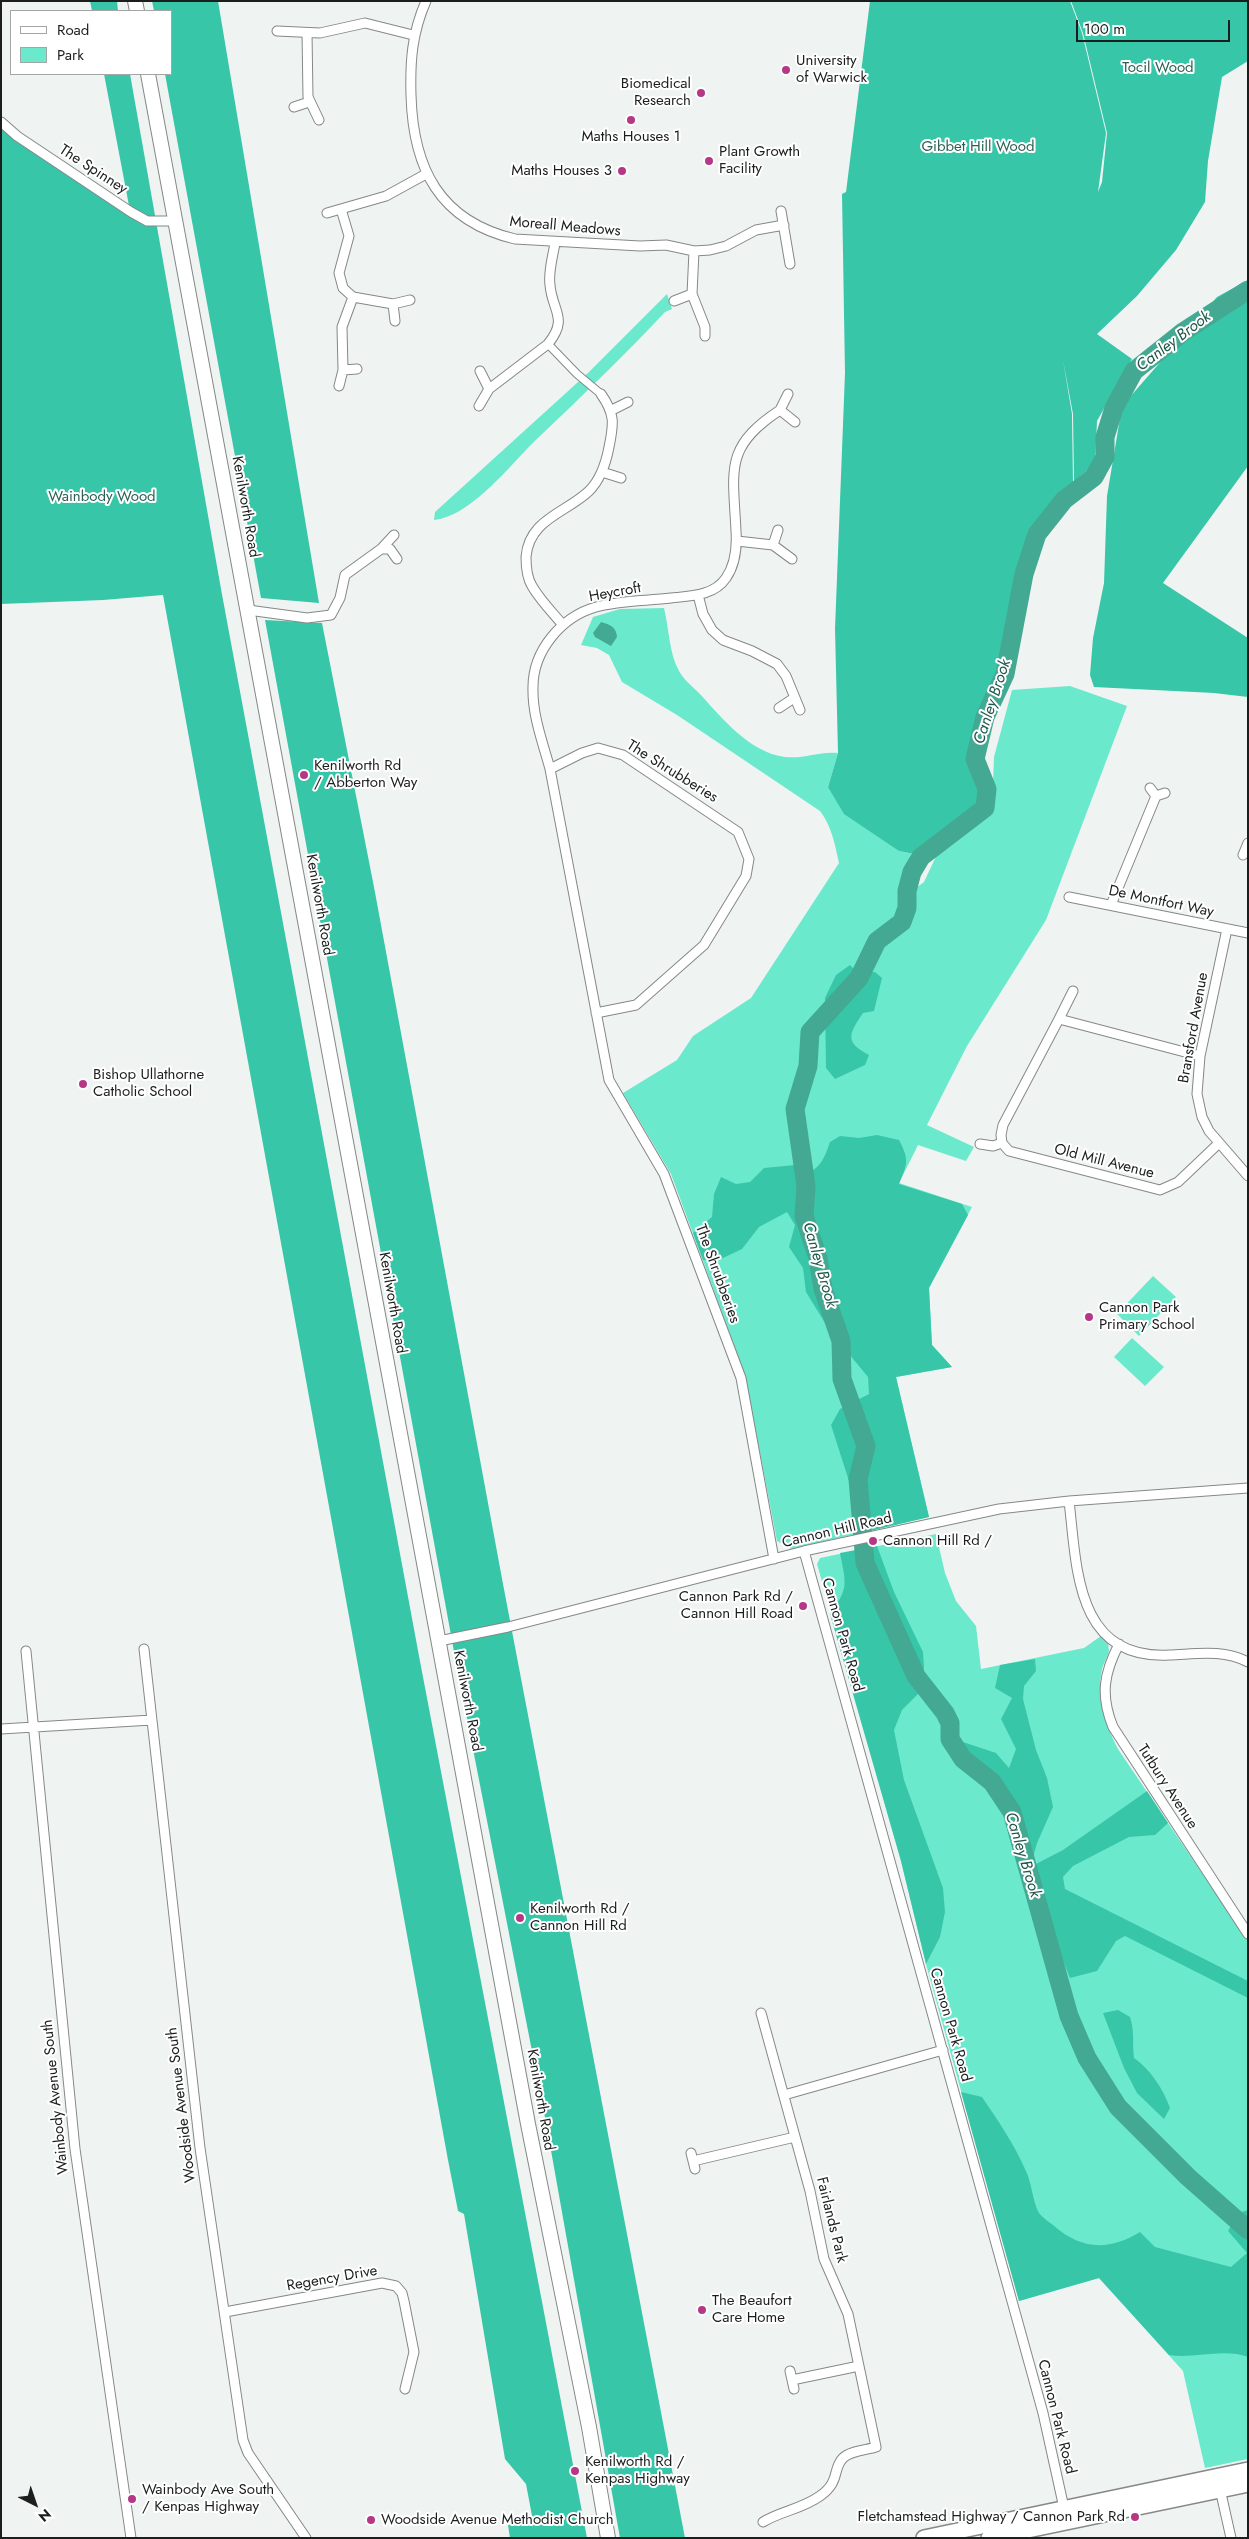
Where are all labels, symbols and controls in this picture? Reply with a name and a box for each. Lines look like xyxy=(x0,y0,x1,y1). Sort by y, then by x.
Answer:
legend xyxy=(10,10,172,75)
scale bar xyxy=(1079,10,1233,42)
text: 100 m xyxy=(1084,18,1125,40)
text: Road xyxy=(57,19,89,41)
text: Park xyxy=(57,44,84,66)
place label: University of Warwick xyxy=(796,52,867,87)
park label: Tocil Wood xyxy=(1122,59,1194,77)
marker: University of Warwick xyxy=(780,64,792,76)
place label: Biomedical Research xyxy=(621,75,691,110)
marker: Biomedical Research xyxy=(695,87,707,99)
marker: Maths Houses 1 xyxy=(625,114,637,126)
place label: Maths Houses 1 xyxy=(581,128,681,146)
park label: Gibbet Hill Wood xyxy=(921,138,1035,156)
street label: The Spinney xyxy=(56,141,130,199)
place label: Plant Growth Facility xyxy=(719,143,800,178)
marker: Plant Growth Facility xyxy=(703,155,715,167)
place label: Maths Houses 3 xyxy=(511,162,612,180)
marker: Maths Houses 3 xyxy=(616,165,628,177)
street label: Moreall Meadows xyxy=(509,213,621,241)
water label: Canley Brook xyxy=(1133,308,1215,376)
street label: Kenilworth Road xyxy=(227,455,263,559)
park label: Wainbody Wood xyxy=(48,488,156,506)
street label: Heycroft xyxy=(587,580,643,606)
water label: Canley Brook xyxy=(970,657,1016,747)
street label: The Shrubberies xyxy=(623,737,721,807)
place label: Kenilworth Rd / Abberton Way xyxy=(314,757,417,792)
marker: Kenilworth Rd / Abberton Way xyxy=(298,769,310,781)
street label: Kenilworth Road xyxy=(301,853,337,957)
street label: De Montfort Way xyxy=(1107,882,1215,922)
street label: Bransford Avenue xyxy=(1175,971,1213,1085)
place label: Bishop Ullathorne Catholic School xyxy=(93,1066,204,1101)
marker: Bishop Ullathorne Catholic School xyxy=(77,1078,89,1090)
street label: Old Mill Avenue xyxy=(1052,1141,1156,1183)
water label: Canley Brook xyxy=(798,1220,840,1310)
street label: The Shrubberies xyxy=(691,1222,743,1326)
street label: Kenilworth Road xyxy=(374,1251,410,1355)
place label: Cannon Park Primary School xyxy=(1099,1299,1195,1334)
marker: Cannon Park Primary School xyxy=(1083,1311,1095,1323)
street label: Cannon Hill Road xyxy=(780,1510,894,1552)
place label: Cannon Hill Rd / xyxy=(883,1532,992,1550)
marker: Cannon Hill Rd / xyxy=(867,1535,879,1547)
street label: Cannon Park Road xyxy=(817,1576,867,1694)
place label: Cannon Park Rd / Cannon Hill Road xyxy=(679,1588,793,1623)
marker: Cannon Park Rd / Cannon Hill Road xyxy=(797,1600,809,1612)
street label: Kenilworth Road xyxy=(448,1649,486,1753)
street label: Tutbury Avenue xyxy=(1133,1741,1201,1833)
water label: Canley Brook xyxy=(1000,1810,1044,1900)
place label: Kenilworth Rd / Cannon Hill Rd xyxy=(530,1900,629,1935)
marker: Kenilworth Rd / Cannon Hill Rd xyxy=(514,1912,526,1924)
street label: Cannon Park Road xyxy=(925,1966,975,2084)
street label: Wainbody Avenue South xyxy=(39,2019,73,2175)
street label: Woodside Avenue South xyxy=(164,2026,200,2184)
street label: Kenilworth Road xyxy=(522,2048,558,2152)
street label: Fairlands Park xyxy=(812,2175,850,2265)
street label: Regency Drive xyxy=(285,2262,379,2296)
place label: The Beaufort Care Home xyxy=(712,2292,791,2327)
marker: The Beaufort Care Home xyxy=(696,2304,708,2316)
street label: Cannon Park Road xyxy=(1033,2358,1079,2476)
place label: Kenilworth Rd / Kenpas Highway xyxy=(585,2453,690,2488)
marker: Kenilworth Rd / Kenpas Highway xyxy=(569,2465,581,2477)
north arrow xyxy=(10,2479,60,2529)
place label: Wainbody Ave South / Kenpas Highway xyxy=(142,2481,274,2516)
marker: Wainbody Ave South / Kenpas Highway xyxy=(126,2493,138,2505)
text: N xyxy=(34,2504,56,2527)
place label: Fletchamstead Highway / Cannon Park Rd xyxy=(858,2508,1125,2526)
place label: Woodside Avenue Methodist Church xyxy=(381,2511,614,2529)
marker: Fletchamstead Highway / Cannon Park Rd xyxy=(1129,2511,1141,2523)
marker: Woodside Avenue Methodist Church xyxy=(365,2514,377,2526)

